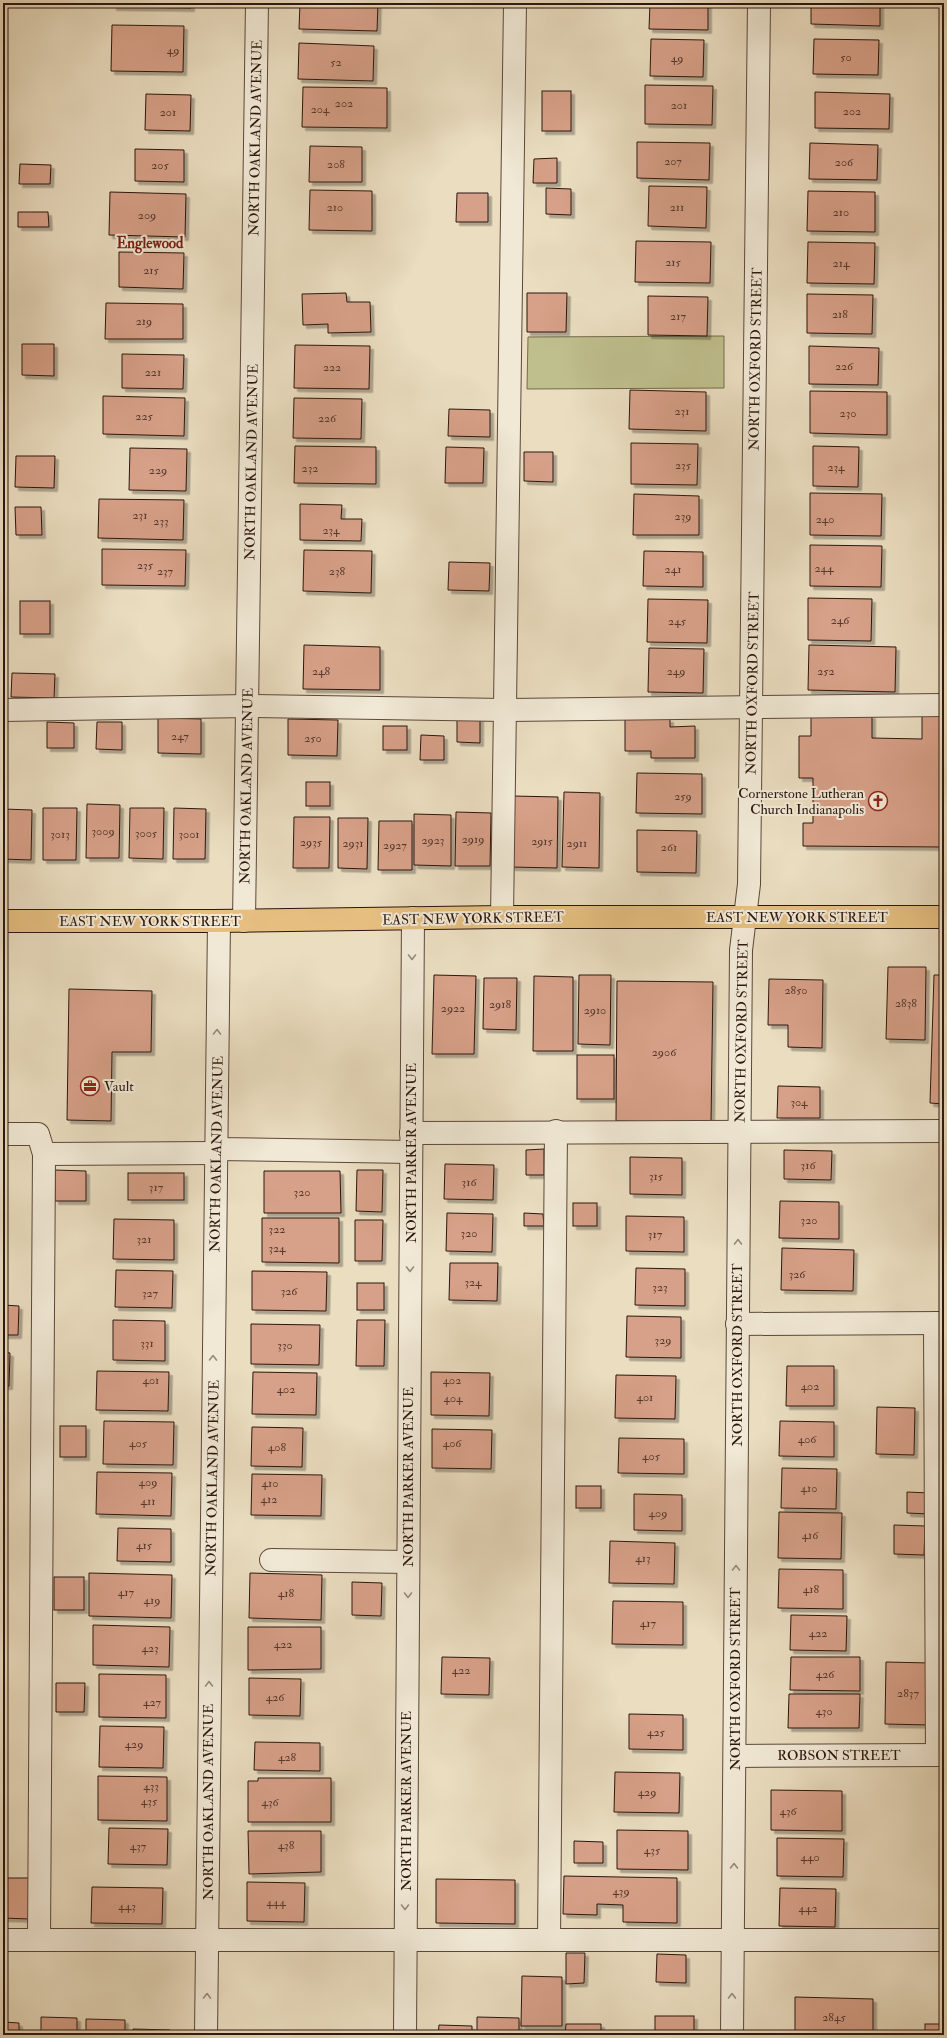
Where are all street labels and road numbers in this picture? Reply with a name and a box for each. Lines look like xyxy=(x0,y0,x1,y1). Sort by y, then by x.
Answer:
street label: NORTH OAKLAND AVENUE xyxy=(245,40,266,236)
street label: NORTH OXFORD STREET xyxy=(745,267,766,451)
street label: NORTH OAKLAND AVENUE xyxy=(241,364,262,560)
street label: NORTH OXFORD STREET xyxy=(742,591,763,775)
street label: NORTH OAKLAND AVENUE xyxy=(236,688,257,884)
street label: EAST NEW YORK STREET xyxy=(382,908,565,929)
street label: EAST NEW YORK STREET xyxy=(706,909,888,926)
street label: EAST NEW YORK STREET xyxy=(59,913,241,930)
street label: NORTH OXFORD STREET xyxy=(731,939,752,1123)
street label: NORTH OAKLAND AVENUE xyxy=(206,1056,227,1252)
street label: NORTH PARKER AVENUE xyxy=(403,1063,420,1243)
street label: NORTH OXFORD STREET xyxy=(729,1263,746,1447)
street label: NORTH OAKLAND AVENUE xyxy=(202,1380,223,1576)
street label: NORTH PARKER AVENUE xyxy=(400,1387,417,1567)
street label: NORTH OXFORD STREET xyxy=(727,1587,744,1771)
street label: NORTH OAKLAND AVENUE xyxy=(200,1704,217,1900)
street label: NORTH PARKER AVENUE xyxy=(398,1711,415,1891)
street label: ROBSON STREET xyxy=(777,1747,901,1764)

